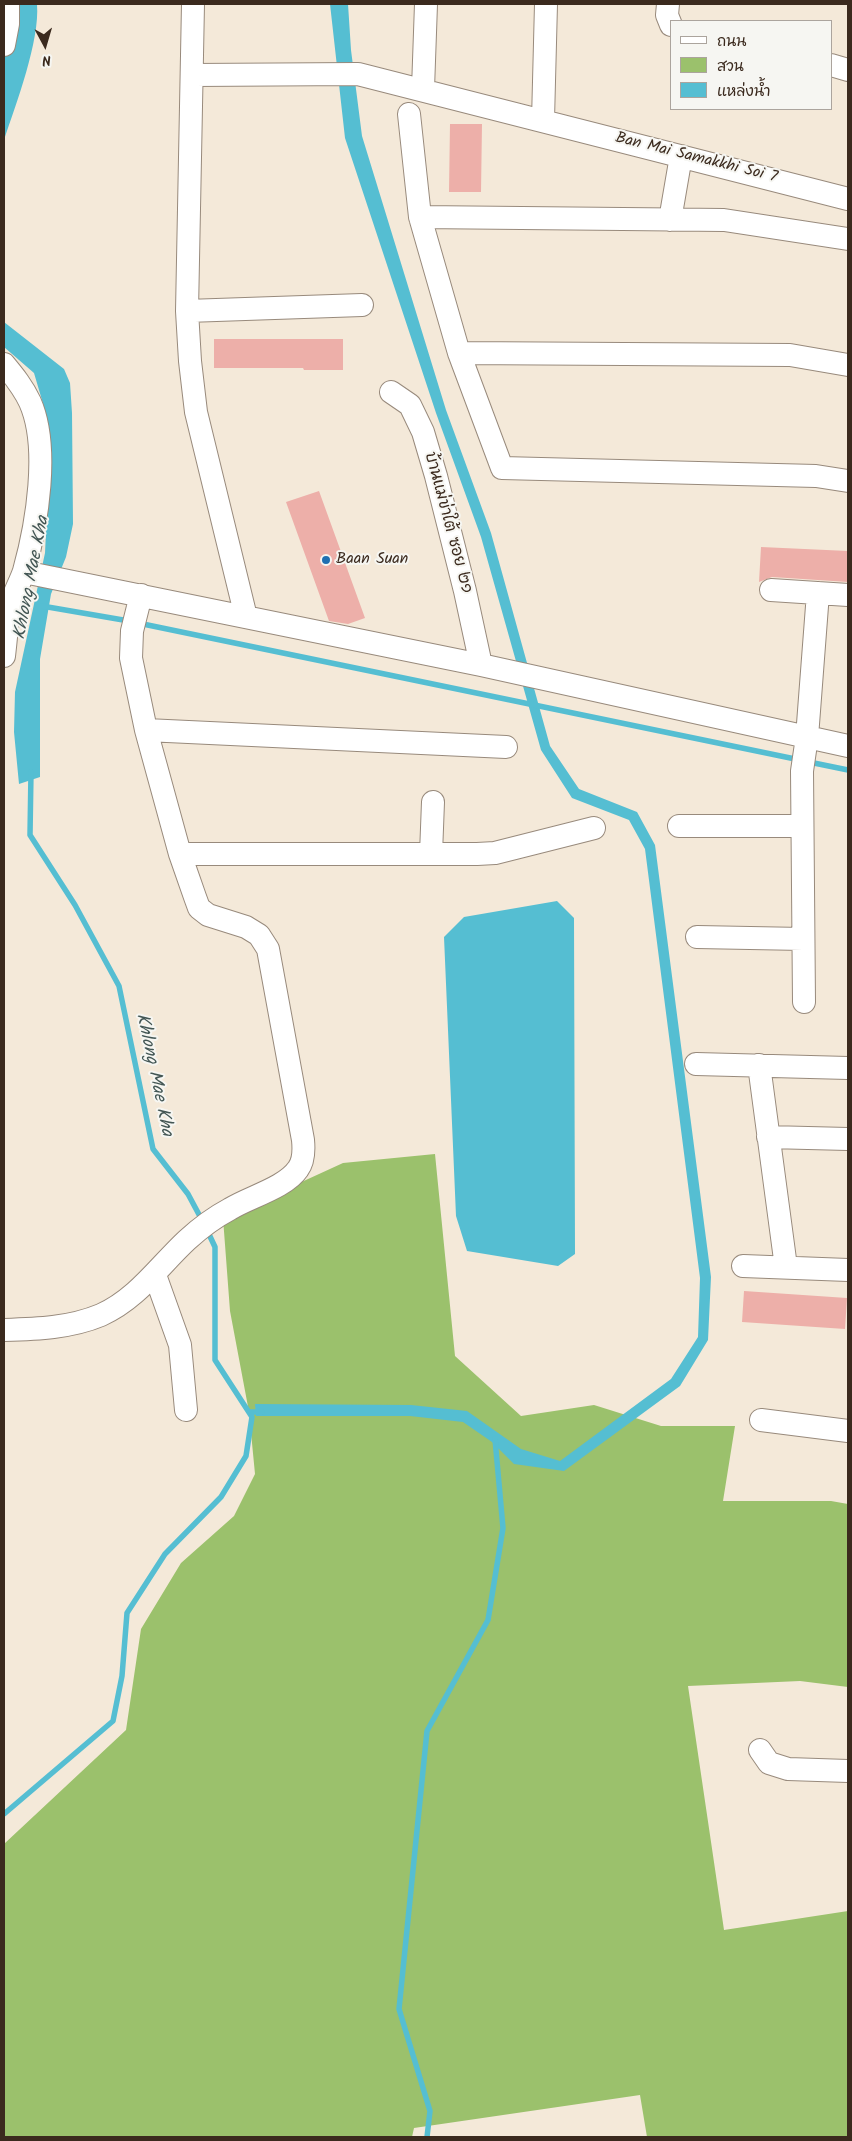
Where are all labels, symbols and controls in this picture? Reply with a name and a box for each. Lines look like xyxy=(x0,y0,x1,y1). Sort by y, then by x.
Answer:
north arrow xyxy=(20,20,70,70)
legend xyxy=(670,20,832,110)
text: ถนน xyxy=(717,30,746,54)
text: N xyxy=(41,49,52,71)
text: สวน xyxy=(717,55,744,79)
text: แหล่งน้ำ xyxy=(717,80,771,104)
street label: Ban Mai Samakkhi Soi 7 xyxy=(613,130,779,188)
street label: บ้านแม่ข่าใต้ ซอย ๒๑ xyxy=(419,450,475,596)
water label: Khlong Mae Kha xyxy=(10,515,56,641)
place label: Baan Suan xyxy=(336,550,408,570)
marker: Baan Suan xyxy=(320,554,332,566)
water label: Khlong Mae Kha xyxy=(129,1012,177,1138)

